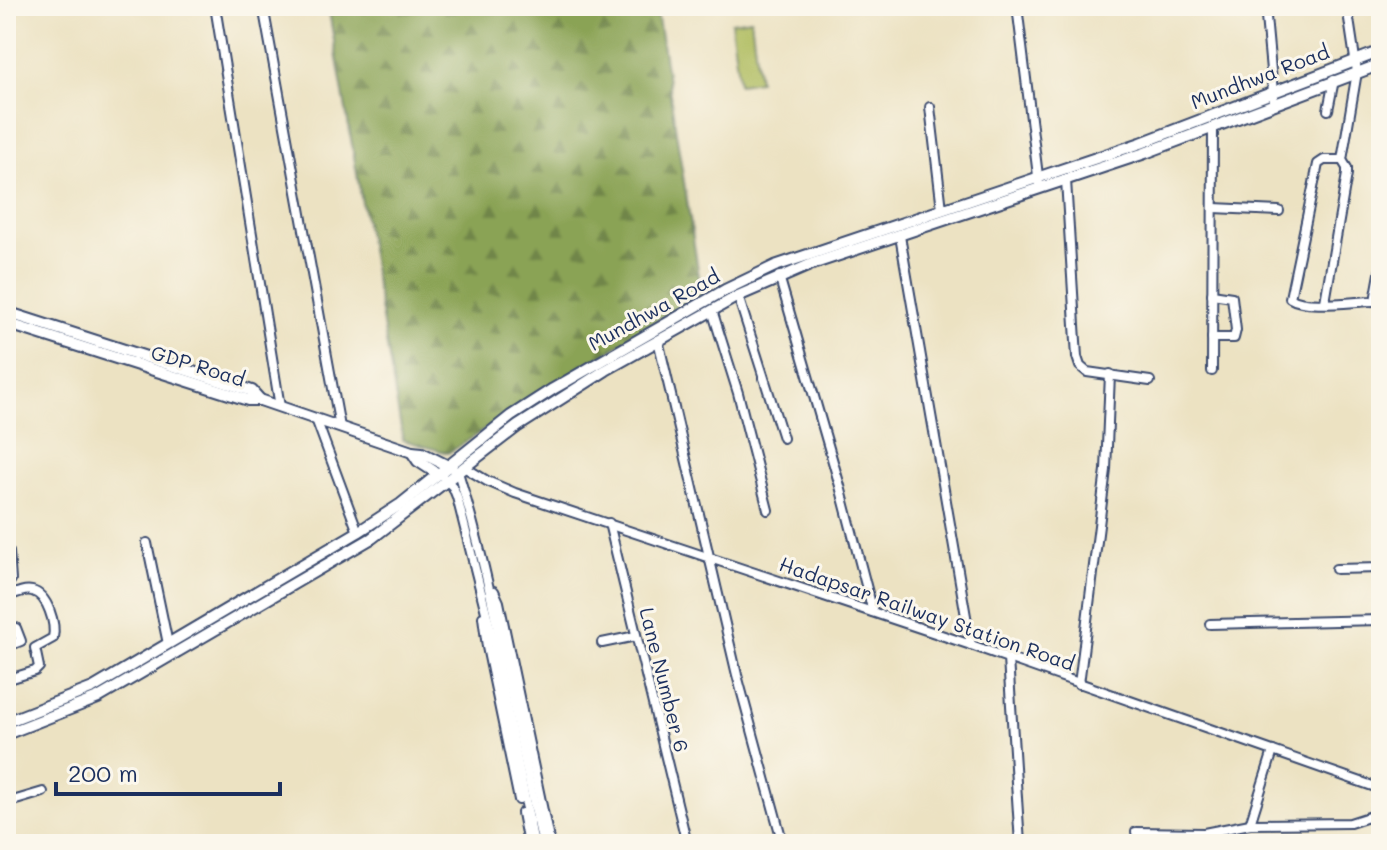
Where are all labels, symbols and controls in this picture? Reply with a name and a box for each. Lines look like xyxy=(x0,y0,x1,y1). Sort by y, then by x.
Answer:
street label: Mundhwa Road xyxy=(1187,38,1333,114)
street label: Mundhwa Road xyxy=(583,262,724,356)
street label: GDP Road xyxy=(148,338,248,392)
street label: Hadapsar Railway Station Road xyxy=(776,550,1078,676)
street label: Lane Number 6 xyxy=(634,605,696,755)
scale bar xyxy=(56,746,280,796)
text: 200 m xyxy=(68,757,138,788)

